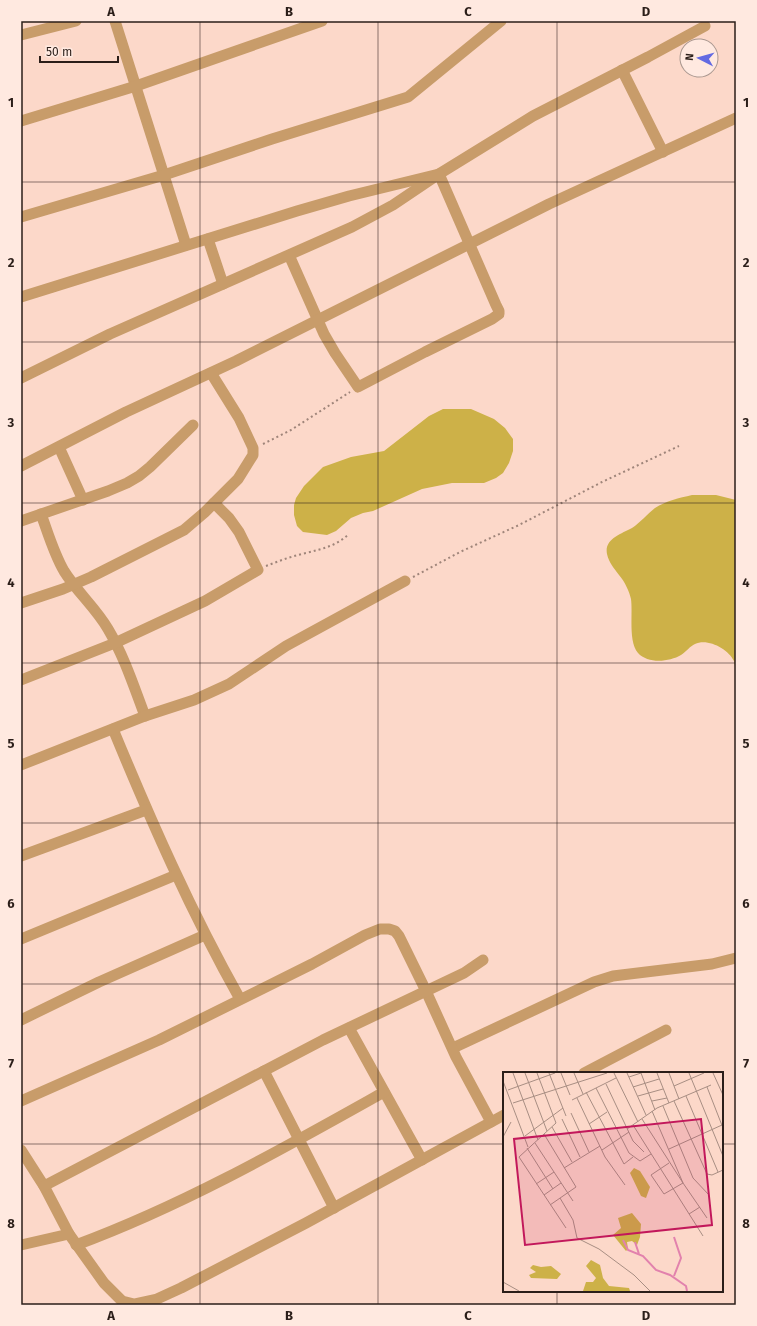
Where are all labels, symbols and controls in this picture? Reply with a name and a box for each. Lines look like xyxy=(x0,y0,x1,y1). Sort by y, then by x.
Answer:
text: A xyxy=(106,4,115,19)
text: B xyxy=(285,4,293,19)
text: C xyxy=(464,4,472,19)
text: D xyxy=(642,4,651,19)
scale bar xyxy=(40,38,118,64)
north arrow xyxy=(679,38,719,78)
text: 50 m xyxy=(46,45,72,59)
text: N xyxy=(683,53,696,61)
text: 1 xyxy=(8,95,14,110)
text: 1 xyxy=(743,95,749,110)
text: 2 xyxy=(8,255,15,270)
text: 2 xyxy=(743,255,750,270)
text: 3 xyxy=(7,415,15,430)
text: 3 xyxy=(742,415,750,430)
text: 4 xyxy=(7,575,15,590)
text: 4 xyxy=(742,575,750,590)
text: 5 xyxy=(8,736,15,751)
text: 5 xyxy=(743,736,750,751)
text: 6 xyxy=(7,896,15,911)
text: 6 xyxy=(742,896,750,911)
text: 7 xyxy=(8,1056,14,1071)
text: 7 xyxy=(743,1056,749,1071)
inset map xyxy=(503,1072,723,1292)
text: 8 xyxy=(7,1216,15,1231)
text: 8 xyxy=(742,1216,750,1231)
text: A xyxy=(106,1308,115,1323)
text: B xyxy=(285,1308,293,1323)
text: C xyxy=(464,1308,472,1323)
text: D xyxy=(642,1308,651,1323)

